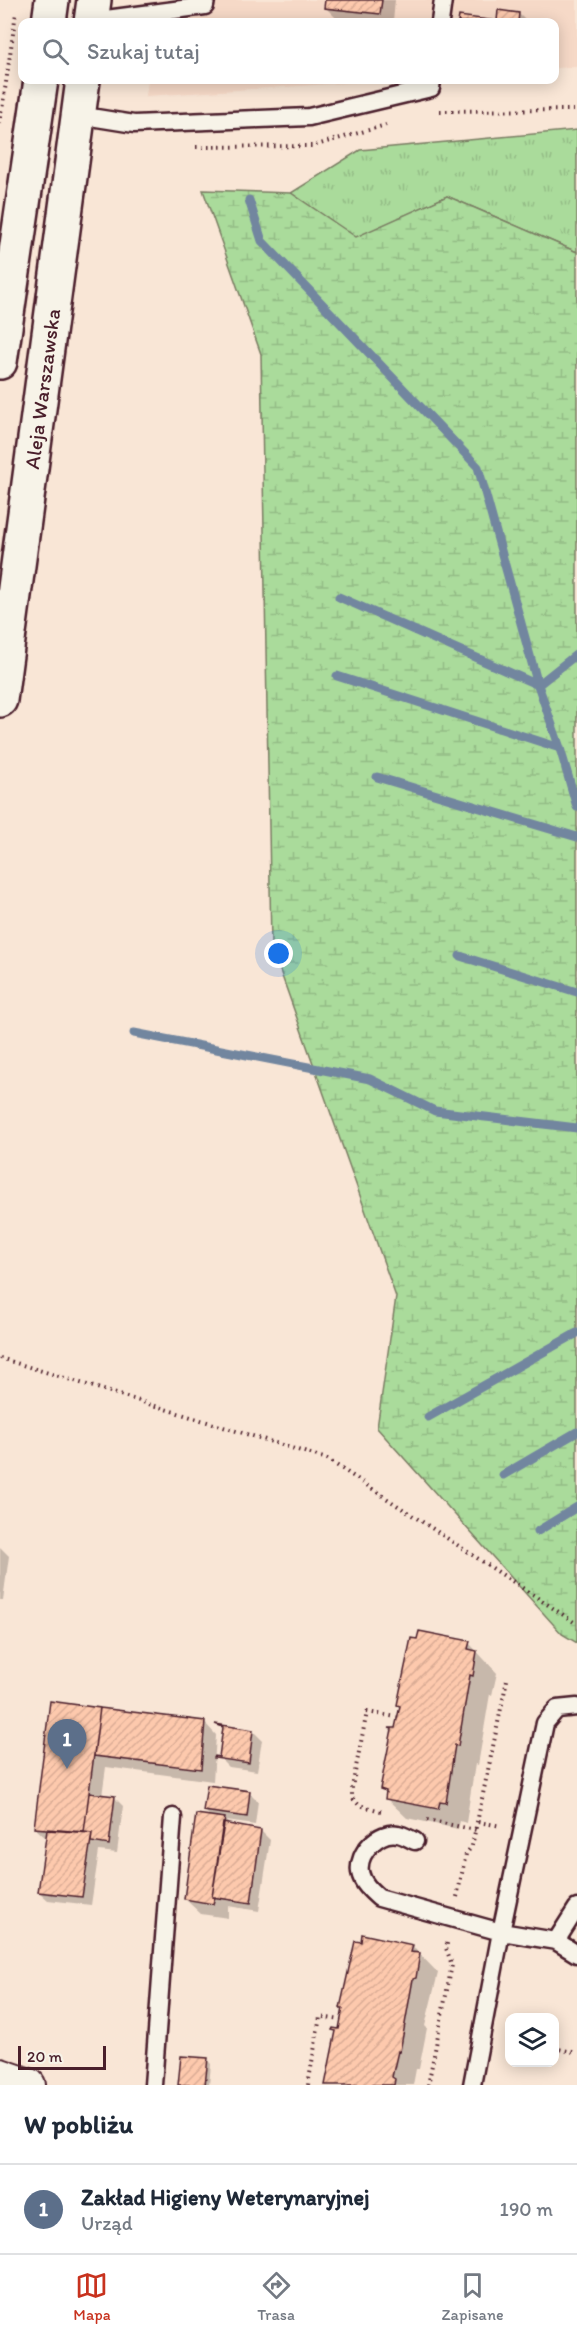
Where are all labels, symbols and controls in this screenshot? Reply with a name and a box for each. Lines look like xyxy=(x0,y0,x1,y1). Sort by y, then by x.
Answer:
search box xyxy=(18,18,559,84)
icon: search xyxy=(39,35,72,68)
text: Szukaj tutaj xyxy=(87,38,200,65)
street label: Aleja Warszawska xyxy=(19,307,65,470)
your location xyxy=(264,939,293,968)
pin: 1 xyxy=(48,1720,86,1769)
map controls xyxy=(505,2013,559,2067)
button: layers xyxy=(505,2013,559,2067)
scale bar xyxy=(18,2043,106,2070)
text: 20 m xyxy=(27,2047,62,2066)
text: W pobliżu xyxy=(24,2108,133,2140)
text: Zakład Higieny Weterynaryjnej xyxy=(81,2184,370,2211)
text: 1 xyxy=(39,2197,48,2221)
text: 190 m xyxy=(500,2197,553,2221)
text: Urząd xyxy=(81,2211,133,2235)
tab: Mapa xyxy=(73,2269,111,2324)
tab: Trasa xyxy=(257,2269,295,2324)
tab: Zapisane xyxy=(441,2269,504,2324)

